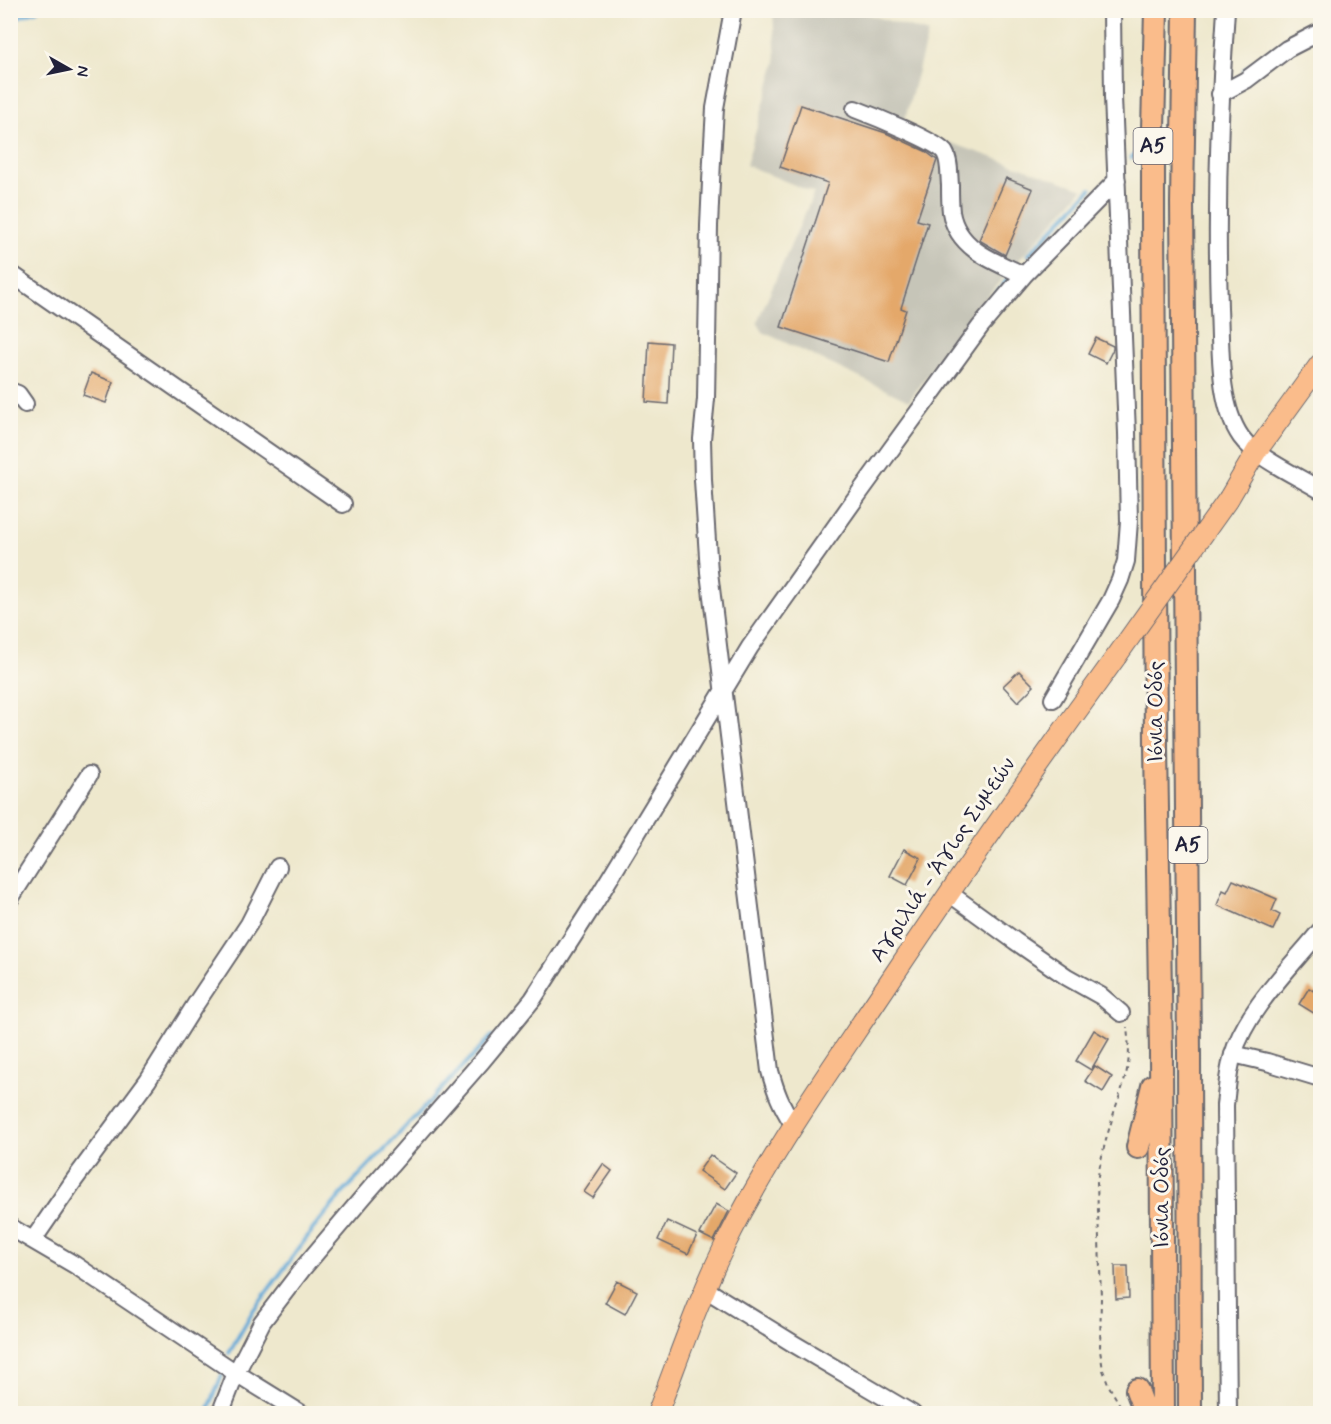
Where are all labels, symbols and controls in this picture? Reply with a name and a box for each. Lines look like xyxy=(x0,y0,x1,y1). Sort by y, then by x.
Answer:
north arrow xyxy=(39,39,99,99)
text: N xyxy=(71,64,94,78)
road number: Α5 xyxy=(1134,128,1172,164)
street label: Ιόνια Οδός xyxy=(1142,661,1170,763)
street label: Αγριλιά - Άγιος Συμεών xyxy=(864,752,1022,968)
road number: Α5 xyxy=(1168,827,1208,863)
street label: Ιόνια Οδός xyxy=(1148,1147,1176,1249)

